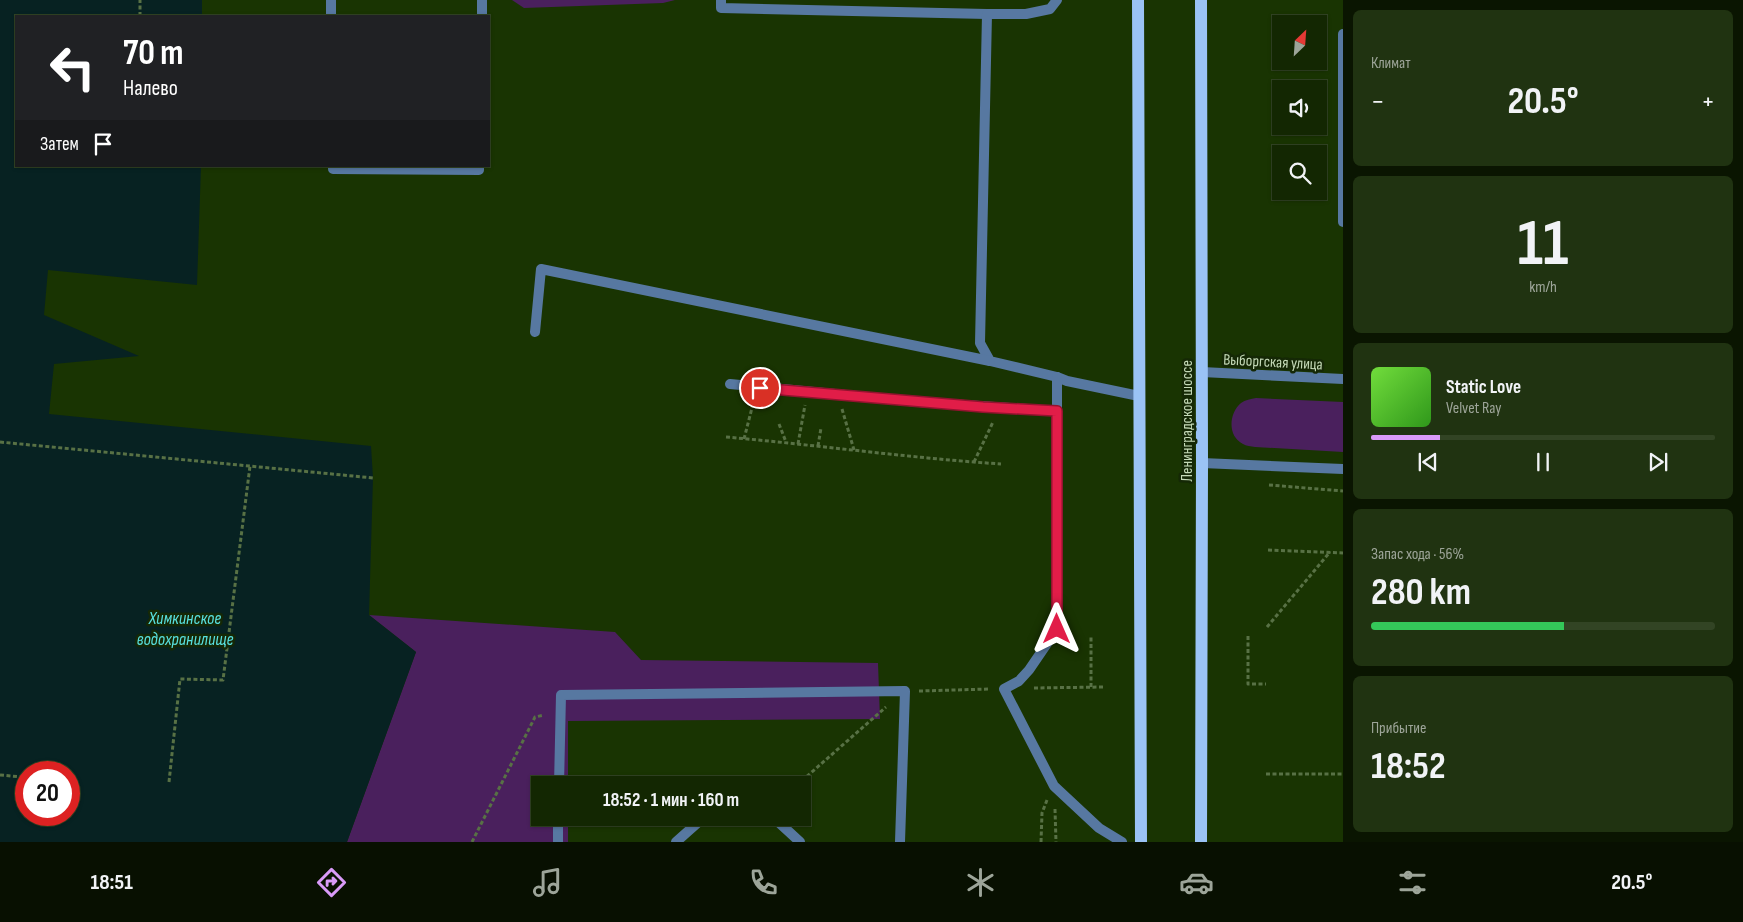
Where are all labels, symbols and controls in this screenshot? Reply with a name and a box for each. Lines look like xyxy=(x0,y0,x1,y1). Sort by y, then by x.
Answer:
north arrow xyxy=(1272,15,1328,70)
map controls xyxy=(1272,15,1327,200)
text: 70 m xyxy=(123,32,183,75)
icon: left xyxy=(40,35,105,100)
text: Климат xyxy=(1371,54,1411,73)
text: Налево xyxy=(123,75,178,102)
text: 20.5° xyxy=(1507,79,1579,124)
button: sound xyxy=(1272,80,1327,135)
text: − xyxy=(1371,85,1385,118)
text: + xyxy=(1701,85,1715,118)
icon: arrive xyxy=(89,130,117,158)
text: Затем xyxy=(40,133,79,156)
button: search xyxy=(1272,145,1327,200)
text: 11 xyxy=(1518,206,1568,284)
text: km/h xyxy=(1529,278,1557,297)
street label: Выборгская улица xyxy=(1223,350,1323,375)
street label: Ленинградское шоссе xyxy=(1178,360,1197,482)
pin xyxy=(739,367,781,409)
icon: arrive xyxy=(746,374,774,402)
text: Static Love xyxy=(1446,376,1521,399)
text: Velvet Ray xyxy=(1446,399,1501,418)
icon: previous xyxy=(1414,448,1442,476)
icon: pause xyxy=(1529,448,1557,476)
icon: next xyxy=(1644,448,1672,476)
text: Запас хода · 56% xyxy=(1371,545,1464,564)
text: 280 km xyxy=(1371,570,1471,615)
position arrow xyxy=(1030,602,1082,654)
water label: Химкинское водохранилище xyxy=(136,608,234,650)
text: Прибытие xyxy=(1371,719,1426,738)
text: 18:52 xyxy=(1371,744,1446,789)
speed limit sign: 20 xyxy=(15,761,80,826)
text: 18:52 · 1 мин · 160 m xyxy=(603,789,739,812)
icon: directions xyxy=(314,865,349,900)
icon: music xyxy=(530,865,565,900)
icon: phone xyxy=(746,865,781,900)
icon: climate xyxy=(963,865,998,900)
icon: car xyxy=(1179,865,1214,900)
icon: filters xyxy=(1395,865,1430,900)
text: 18:51 xyxy=(91,869,133,896)
text: 20.5° xyxy=(1611,869,1652,896)

